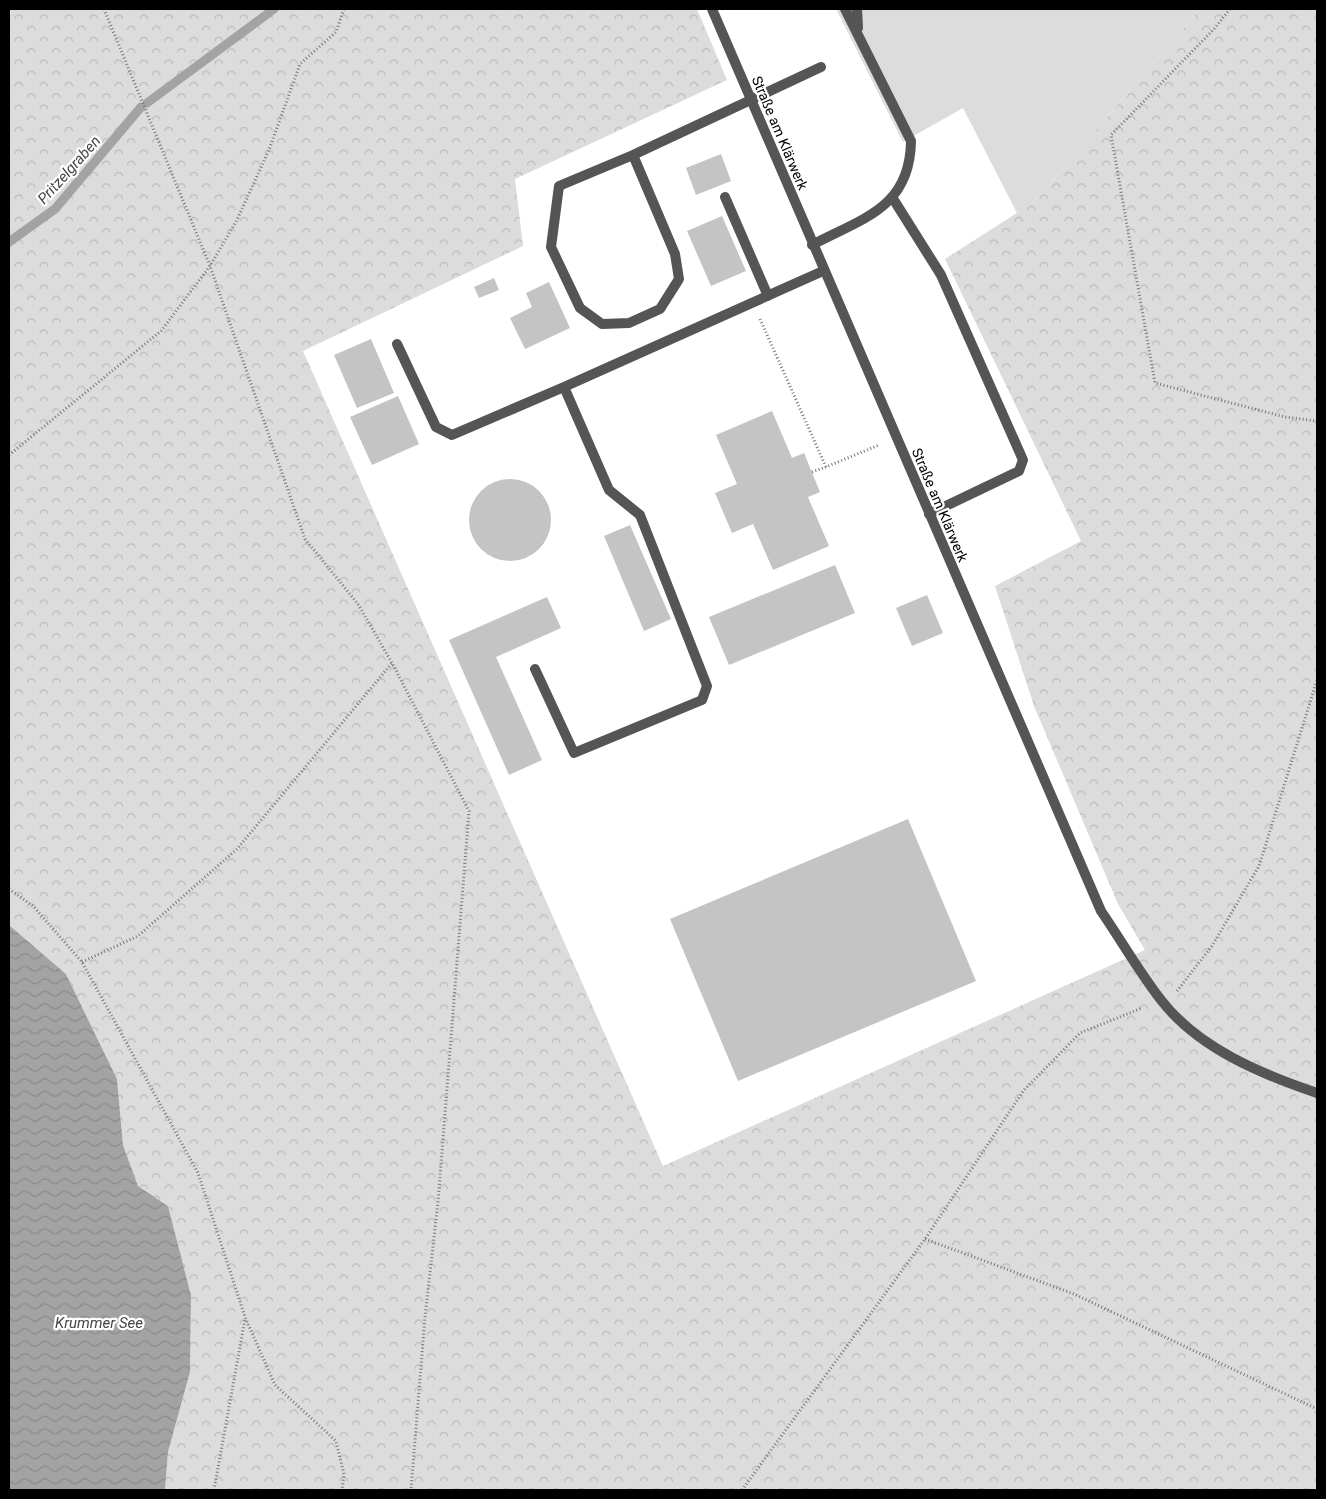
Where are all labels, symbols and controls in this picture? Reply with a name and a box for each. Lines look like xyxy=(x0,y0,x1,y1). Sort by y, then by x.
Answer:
street label: Straße am Klärwerk xyxy=(749,74,812,193)
water label: Pritzelgraben xyxy=(34,132,104,208)
street label: Straße am Klärwerk xyxy=(909,446,972,565)
water label: Krummer See xyxy=(55,1314,143,1332)

